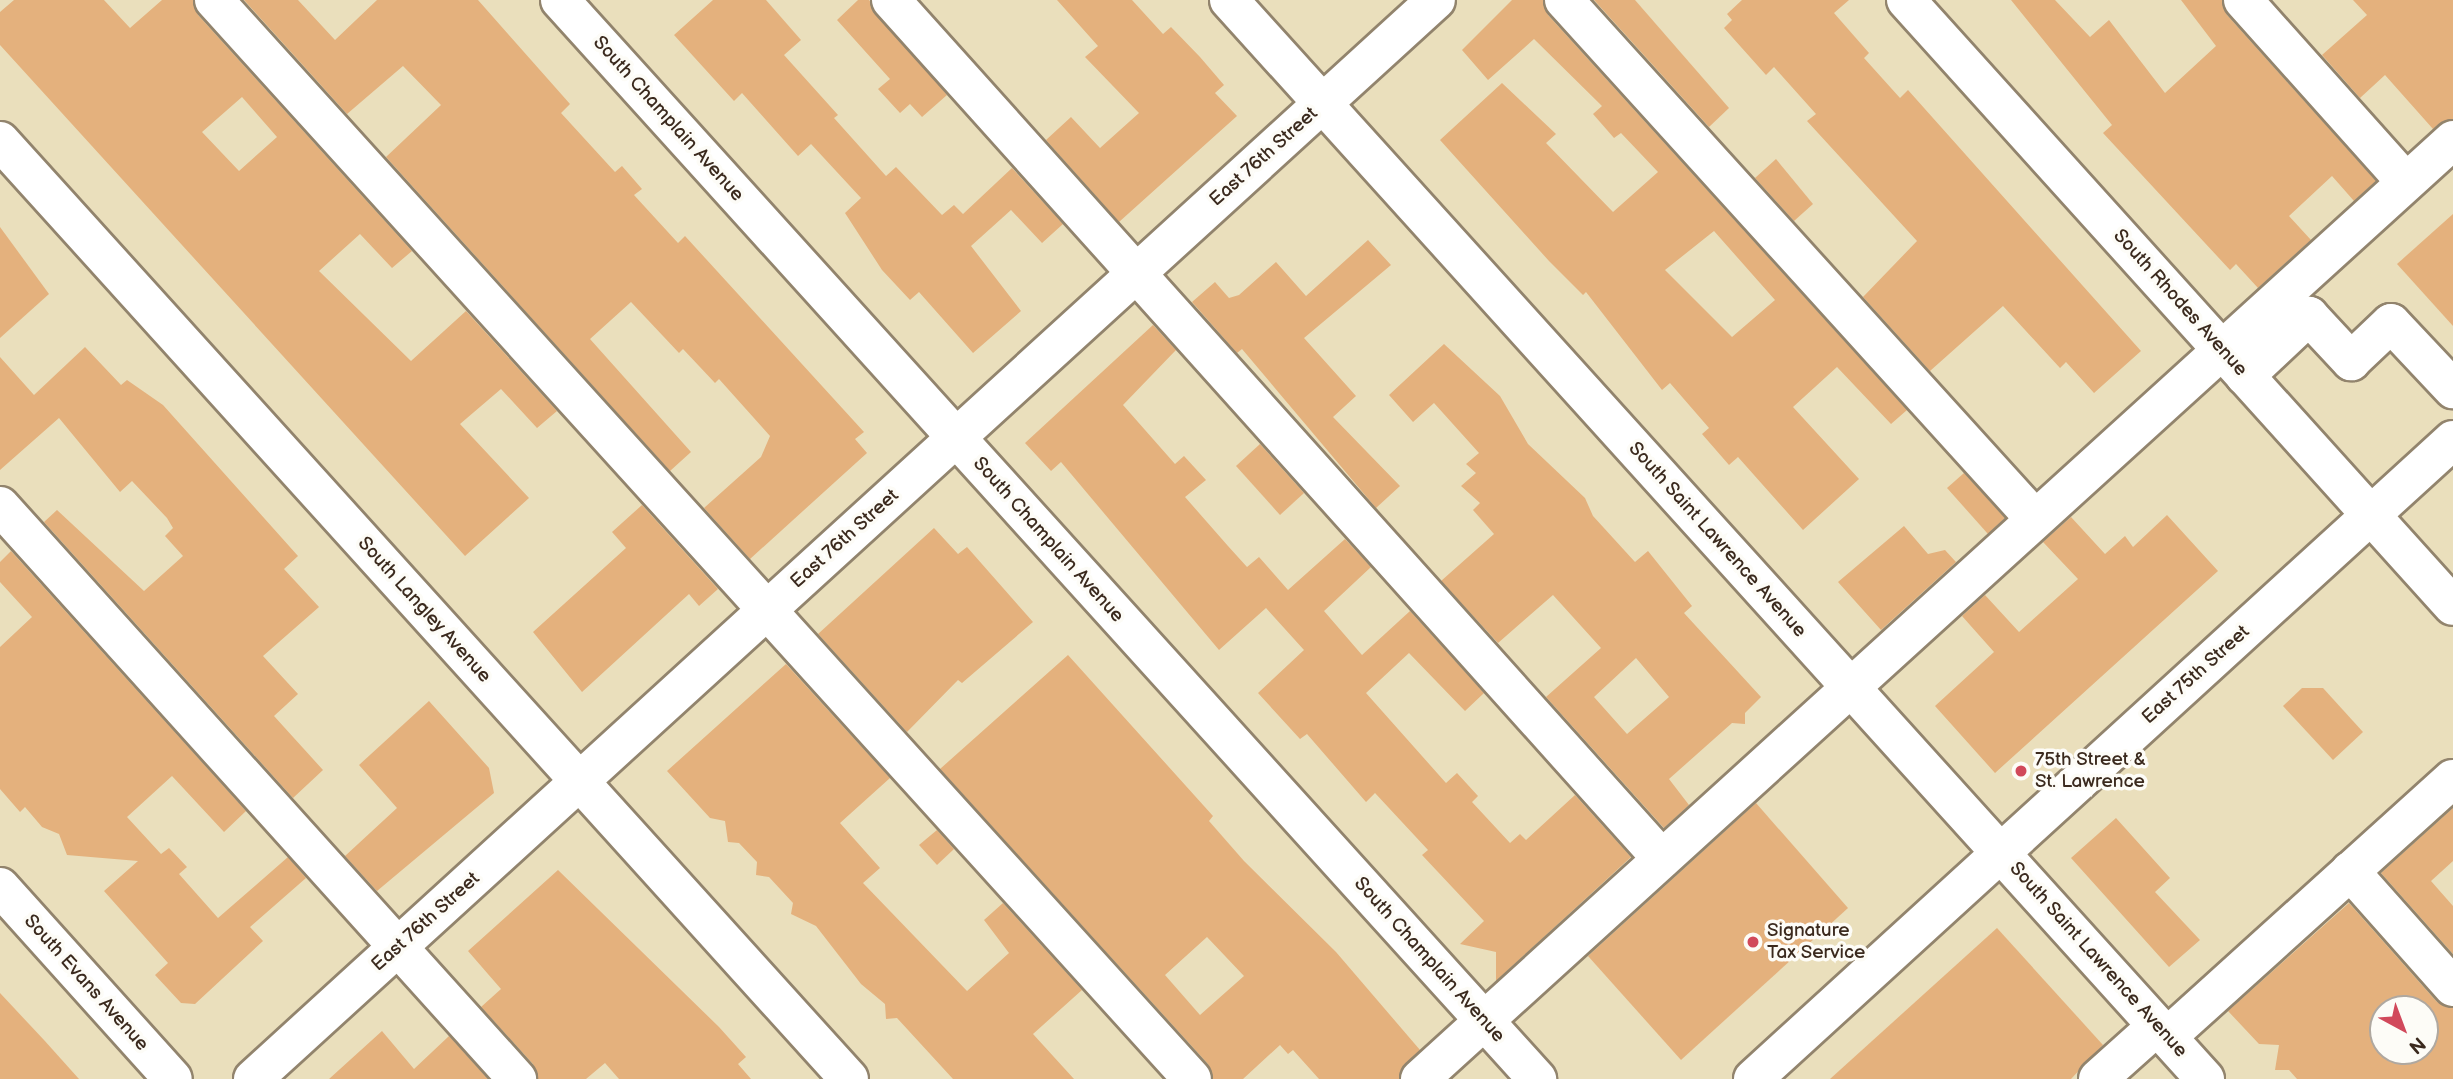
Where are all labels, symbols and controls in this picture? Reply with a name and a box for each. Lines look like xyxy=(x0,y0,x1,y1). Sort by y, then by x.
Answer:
street label: South Champlain Avenue xyxy=(588,32,748,206)
street label: East 76th Street xyxy=(1205,102,1323,212)
street label: South Rhodes Avenue xyxy=(2108,225,2252,381)
street label: South Saint Lawrence Avenue xyxy=(1623,438,1811,642)
street label: South Champlain Avenue xyxy=(968,453,1128,627)
street label: East 76th Street xyxy=(786,484,904,594)
street label: South Langley Avenue xyxy=(352,532,496,688)
street label: East 75th Street xyxy=(2137,621,2255,729)
place label: 75th Street & St. Lawrence xyxy=(2035,749,2147,793)
marker: 75th Street & St. Lawrence xyxy=(2013,763,2029,779)
street label: South Saint Lawrence Avenue xyxy=(2004,858,2192,1062)
street label: East 76th Street xyxy=(367,867,485,977)
street label: South Champlain Avenue xyxy=(1349,873,1509,1047)
street label: South Evans Avenue xyxy=(19,910,153,1056)
place label: Signature Tax Service xyxy=(1767,920,1866,964)
marker: Signature Tax Service xyxy=(1745,934,1761,950)
north arrow xyxy=(2369,995,2439,1065)
text: N xyxy=(2404,1031,2430,1058)

